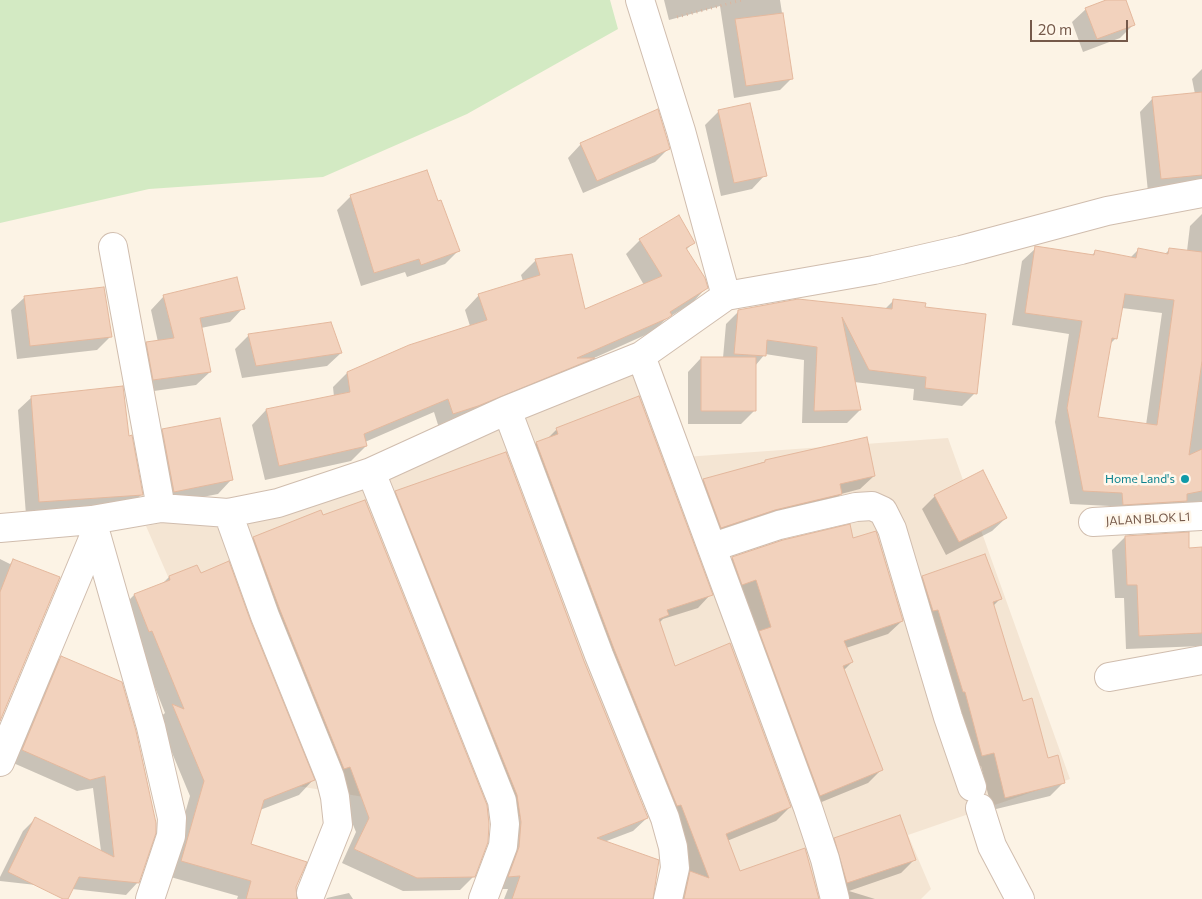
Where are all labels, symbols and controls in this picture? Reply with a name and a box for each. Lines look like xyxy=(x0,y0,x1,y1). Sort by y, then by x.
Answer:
scale bar xyxy=(1032,10,1130,42)
text: 20 m xyxy=(1038,20,1072,38)
place label: Home Land's xyxy=(1105,472,1175,486)
marker: Home Land's xyxy=(1179,473,1191,485)
street label: JALAN BLOK L1 xyxy=(1106,510,1190,528)

